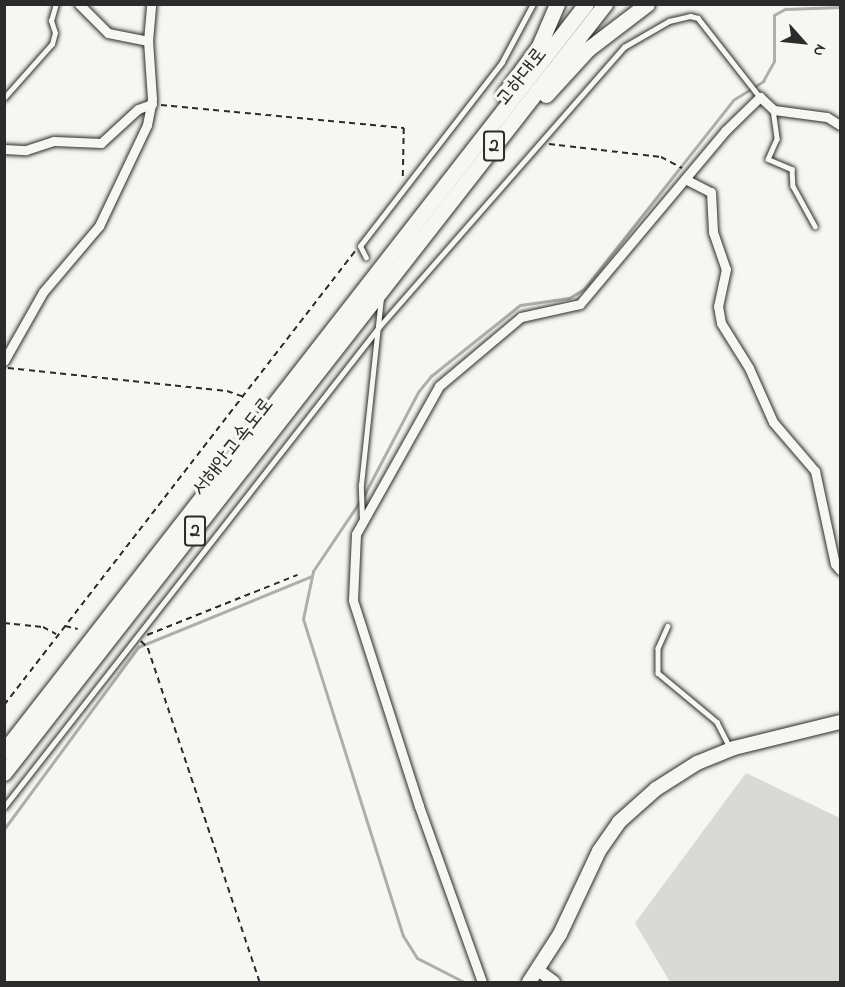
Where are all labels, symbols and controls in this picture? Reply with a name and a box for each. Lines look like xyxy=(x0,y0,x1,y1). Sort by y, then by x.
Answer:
north arrow xyxy=(773,12,833,72)
text: N xyxy=(806,40,832,60)
street label: 고하대로 xyxy=(491,43,553,111)
road number: 2 xyxy=(482,129,506,163)
street label: 서해안고속도로 xyxy=(187,393,279,501)
road number: 2 xyxy=(183,514,207,548)

